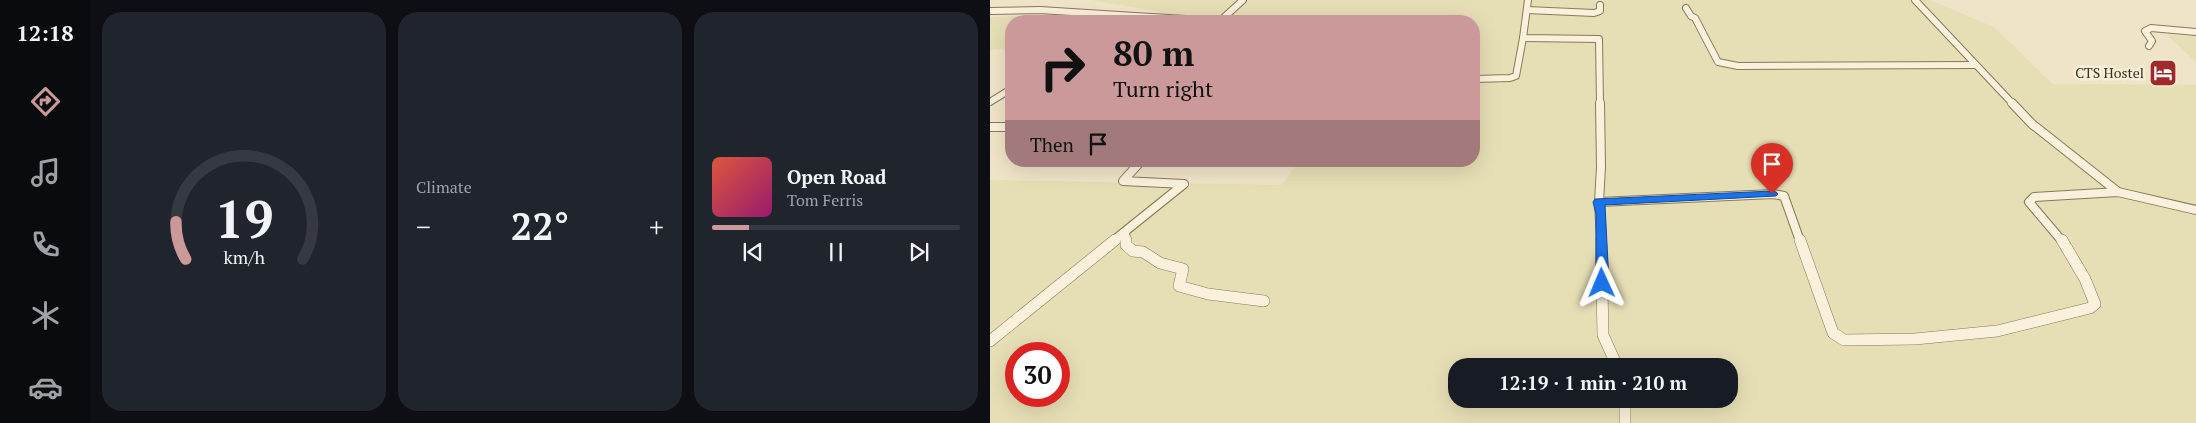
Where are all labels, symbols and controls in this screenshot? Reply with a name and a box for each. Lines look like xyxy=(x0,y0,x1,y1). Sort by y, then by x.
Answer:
text: 12:18 xyxy=(16,18,74,47)
text: 80 m xyxy=(1113,30,1194,76)
icon: right xyxy=(1030,35,1095,100)
hotel icon: CTS Hostel xyxy=(2148,58,2178,88)
place label: CTS Hostel xyxy=(2075,63,2144,82)
text: Turn right xyxy=(1113,74,1213,103)
icon: directions xyxy=(28,84,63,119)
icon: arrive xyxy=(1084,130,1112,158)
text: Then xyxy=(1030,132,1074,157)
pin xyxy=(1751,143,1793,194)
icon: arrive xyxy=(1758,150,1786,178)
icon: music xyxy=(28,155,63,190)
text: Open Road xyxy=(787,164,887,189)
text: Climate xyxy=(416,176,472,198)
text: 19 xyxy=(215,184,273,253)
text: Tom Ferris xyxy=(787,189,863,211)
text: 22° xyxy=(511,201,569,251)
text: − xyxy=(416,208,431,245)
text: + xyxy=(649,208,664,245)
icon: phone xyxy=(28,227,63,262)
icon: previous xyxy=(739,238,767,266)
icon: pause xyxy=(822,238,850,266)
icon: next xyxy=(905,238,933,266)
text: km/h xyxy=(223,245,265,269)
position arrow xyxy=(1575,256,1627,308)
icon: climate xyxy=(28,298,63,333)
speed limit sign: 30 xyxy=(1005,342,1070,407)
icon: car xyxy=(28,370,63,405)
text: 12:19 · 1 min · 210 m xyxy=(1499,370,1687,395)

